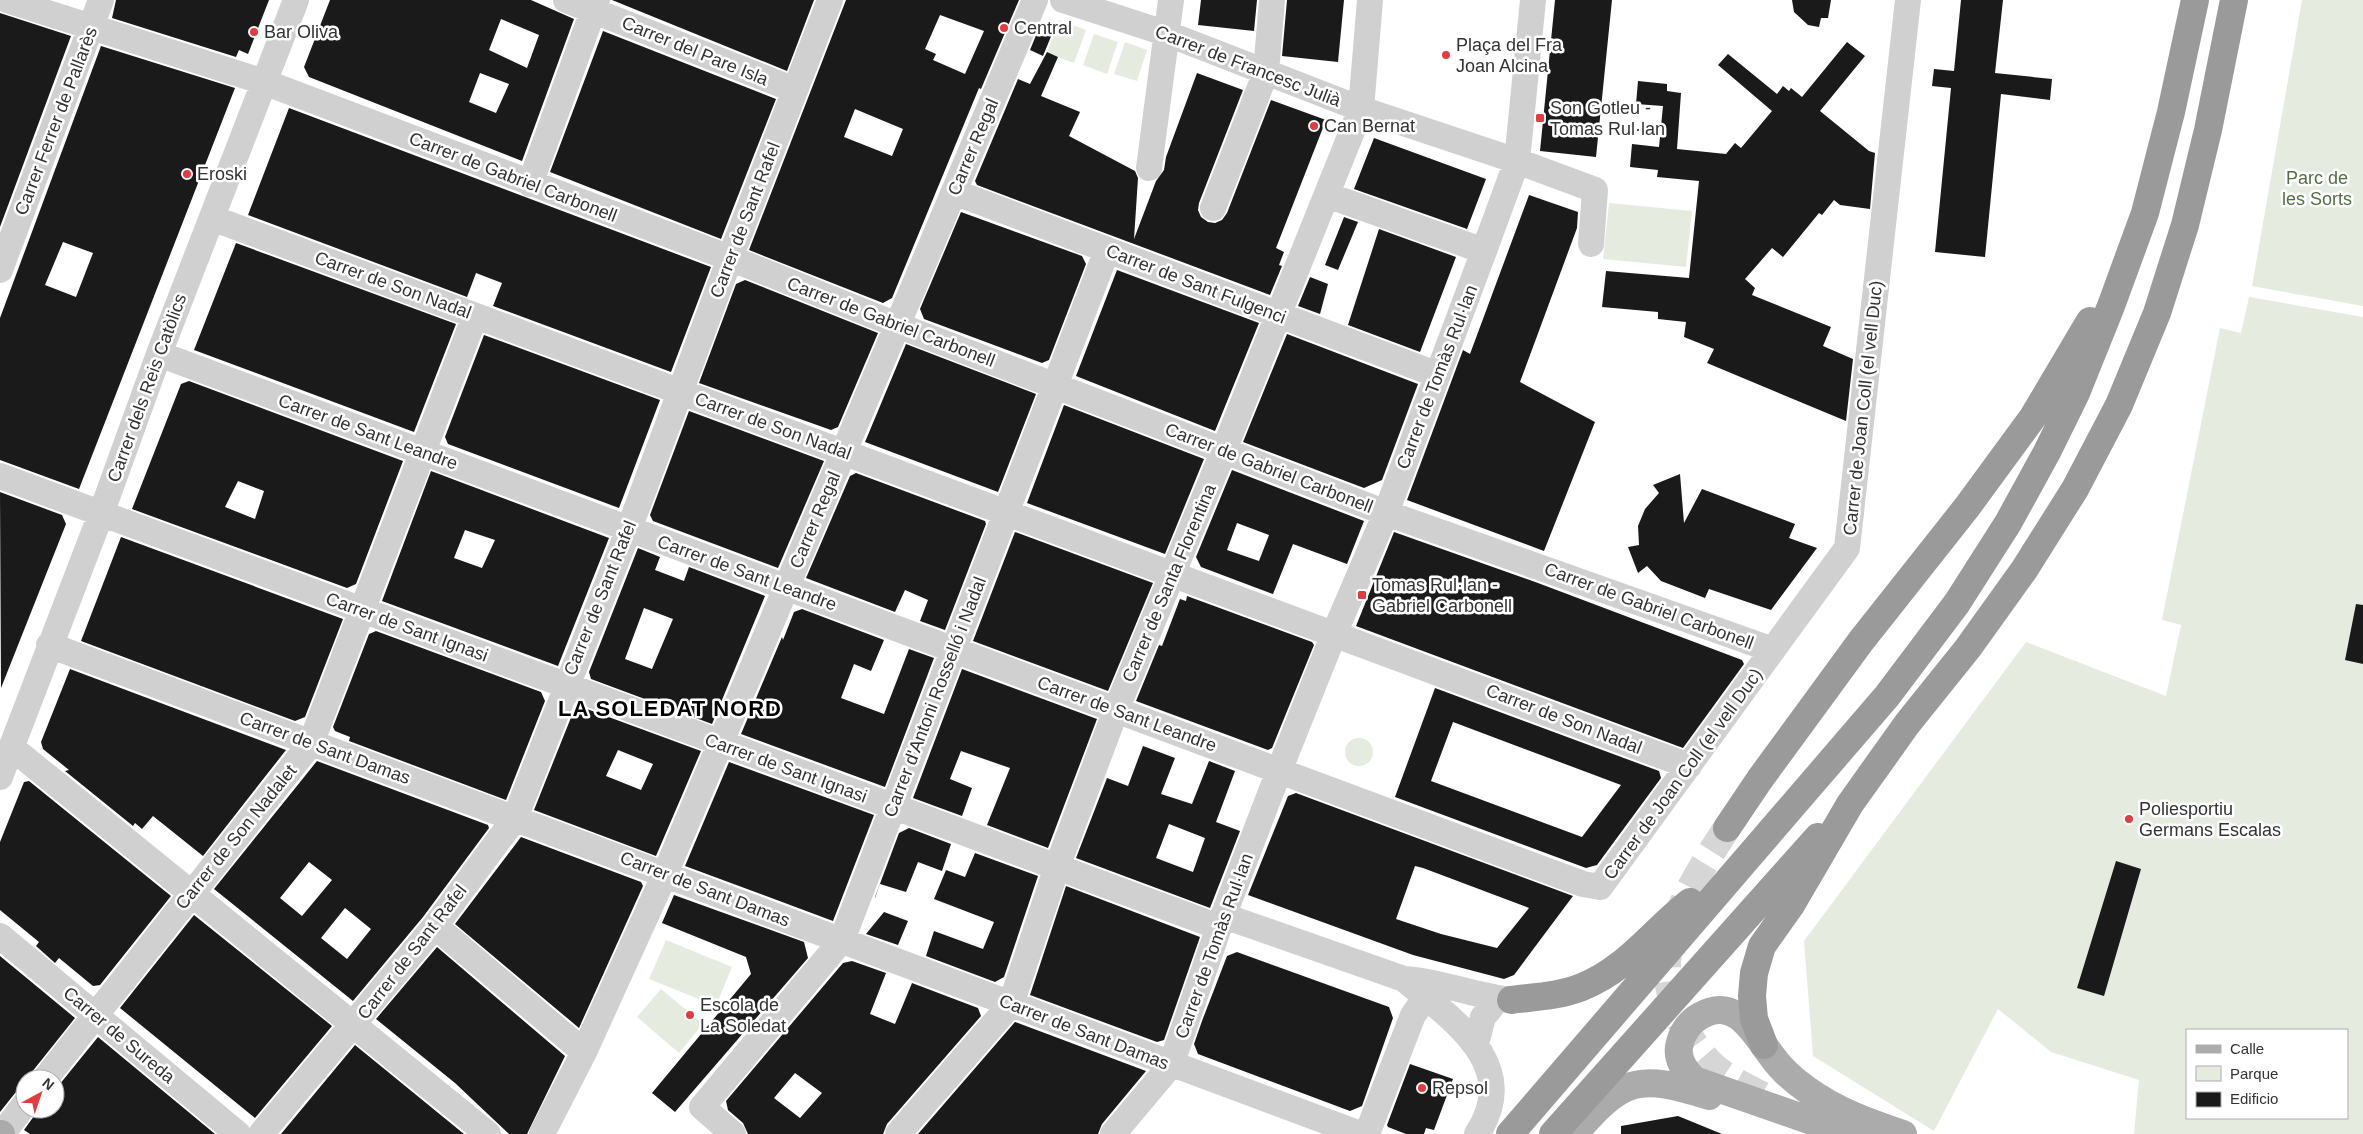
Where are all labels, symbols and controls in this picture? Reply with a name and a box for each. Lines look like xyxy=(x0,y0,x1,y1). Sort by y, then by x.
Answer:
street label: Carrer del Pare Isla xyxy=(619,12,772,90)
place label: Central xyxy=(1014,18,1072,38)
street label: Carrer de Francesc Julià xyxy=(1152,21,1344,111)
place label: Bar Oliva xyxy=(264,22,339,42)
marker: Central xyxy=(998,22,1010,34)
street label: Carrer Ferrer de Pallarès xyxy=(11,24,101,218)
marker: Bar Oliva xyxy=(248,26,260,38)
place label: Plaça del Fra Joan Alcina xyxy=(1456,35,1563,76)
marker: Plaça del Fra Joan Alcina xyxy=(1440,49,1452,61)
street label: Carrer Regal xyxy=(944,96,1002,198)
place label: Son Gotleu - Tomas Rul·lan xyxy=(1550,98,1665,139)
marker: Son Gotleu - Tomas Rul·lan xyxy=(1534,112,1546,124)
place label: Can Bernat xyxy=(1324,116,1415,136)
marker: Can Bernat xyxy=(1308,120,1320,132)
street label: Carrer de Gabriel Carbonell xyxy=(406,128,620,226)
street label: Carrer de Sant Rafel xyxy=(706,139,784,301)
place label: Eroski xyxy=(197,164,247,184)
marker: Eroski xyxy=(181,168,193,180)
park label: Parc de les Sorts xyxy=(2282,168,2352,209)
street label: Carrer de Sant Fulgenci xyxy=(1103,240,1289,328)
street label: Carrer de Son Nadal xyxy=(312,247,474,323)
street label: Carrer de Gabriel Carbonell xyxy=(784,273,998,371)
street label: Carrer de Joan Coll (el vell Duc) xyxy=(1840,280,1886,536)
street label: Carrer de Tomàs Rul·lan xyxy=(1393,282,1481,472)
street label: Carrer dels Reis Catòlics xyxy=(104,291,190,485)
street label: Carrer de Son Nadal xyxy=(692,388,854,464)
street label: Carrer de Sant Leandre xyxy=(276,390,460,474)
street label: Carrer de Gabriel Carbonell xyxy=(1162,419,1376,517)
street label: Carrer Regal xyxy=(786,469,844,571)
street label: Carrer de Santa Florentina xyxy=(1118,480,1220,685)
street label: Carrer de Sant Rafel xyxy=(560,518,640,678)
street label: Carrer de Sant Leandre xyxy=(655,531,839,615)
street label: Carrer de Gabriel Carbonell xyxy=(1542,559,1756,653)
street label: Carrer d'Antoni Rosselló i Nadal xyxy=(880,574,990,820)
place label: Tomas Rul·lan - Gabriel Carbonell xyxy=(1372,575,1512,616)
street label: Carrer de Sant Ignasi xyxy=(323,588,491,666)
marker: Tomas Rul·lan - Gabriel Carbonell xyxy=(1356,589,1368,601)
street label: Carrer de Joan Coll (el vell Duc) xyxy=(1600,665,1766,883)
street label: Carrer de Sant Leandre xyxy=(1035,672,1219,756)
street label: Carrer de Son Nadal xyxy=(1483,680,1645,758)
district label: LA SOLEDAT NORD xyxy=(558,696,782,721)
street label: Carrer de Sant Damas xyxy=(237,708,413,788)
street label: Carrer de Sant Ignasi xyxy=(702,729,870,807)
street label: Carrer de Son Nadalet xyxy=(172,761,300,913)
place label: Poliesportiu Germans Escalas xyxy=(2139,799,2281,840)
marker: Poliesportiu Germans Escalas xyxy=(2123,813,2135,825)
street label: Carrer de Sant Damas xyxy=(617,847,793,931)
street label: Carrer de Tomàs Rul·lan xyxy=(1171,851,1257,1041)
street label: Carrer de Sant Rafel xyxy=(353,881,471,1023)
street label: Carrer de Sureda xyxy=(59,983,179,1088)
street label: Carrer de Sant Damas xyxy=(996,990,1172,1074)
place label: Escola de La Soledat xyxy=(700,995,786,1036)
marker: Escola de La Soledat xyxy=(684,1009,696,1021)
legend xyxy=(2186,1029,2348,1119)
text: Calle xyxy=(2230,1040,2264,1057)
text: Parque xyxy=(2230,1065,2278,1082)
north arrow xyxy=(15,1069,65,1119)
text: N xyxy=(39,1075,57,1093)
place label: Repsol xyxy=(1432,1078,1488,1098)
marker: Repsol xyxy=(1416,1082,1428,1094)
text: Edificio xyxy=(2230,1090,2278,1107)

